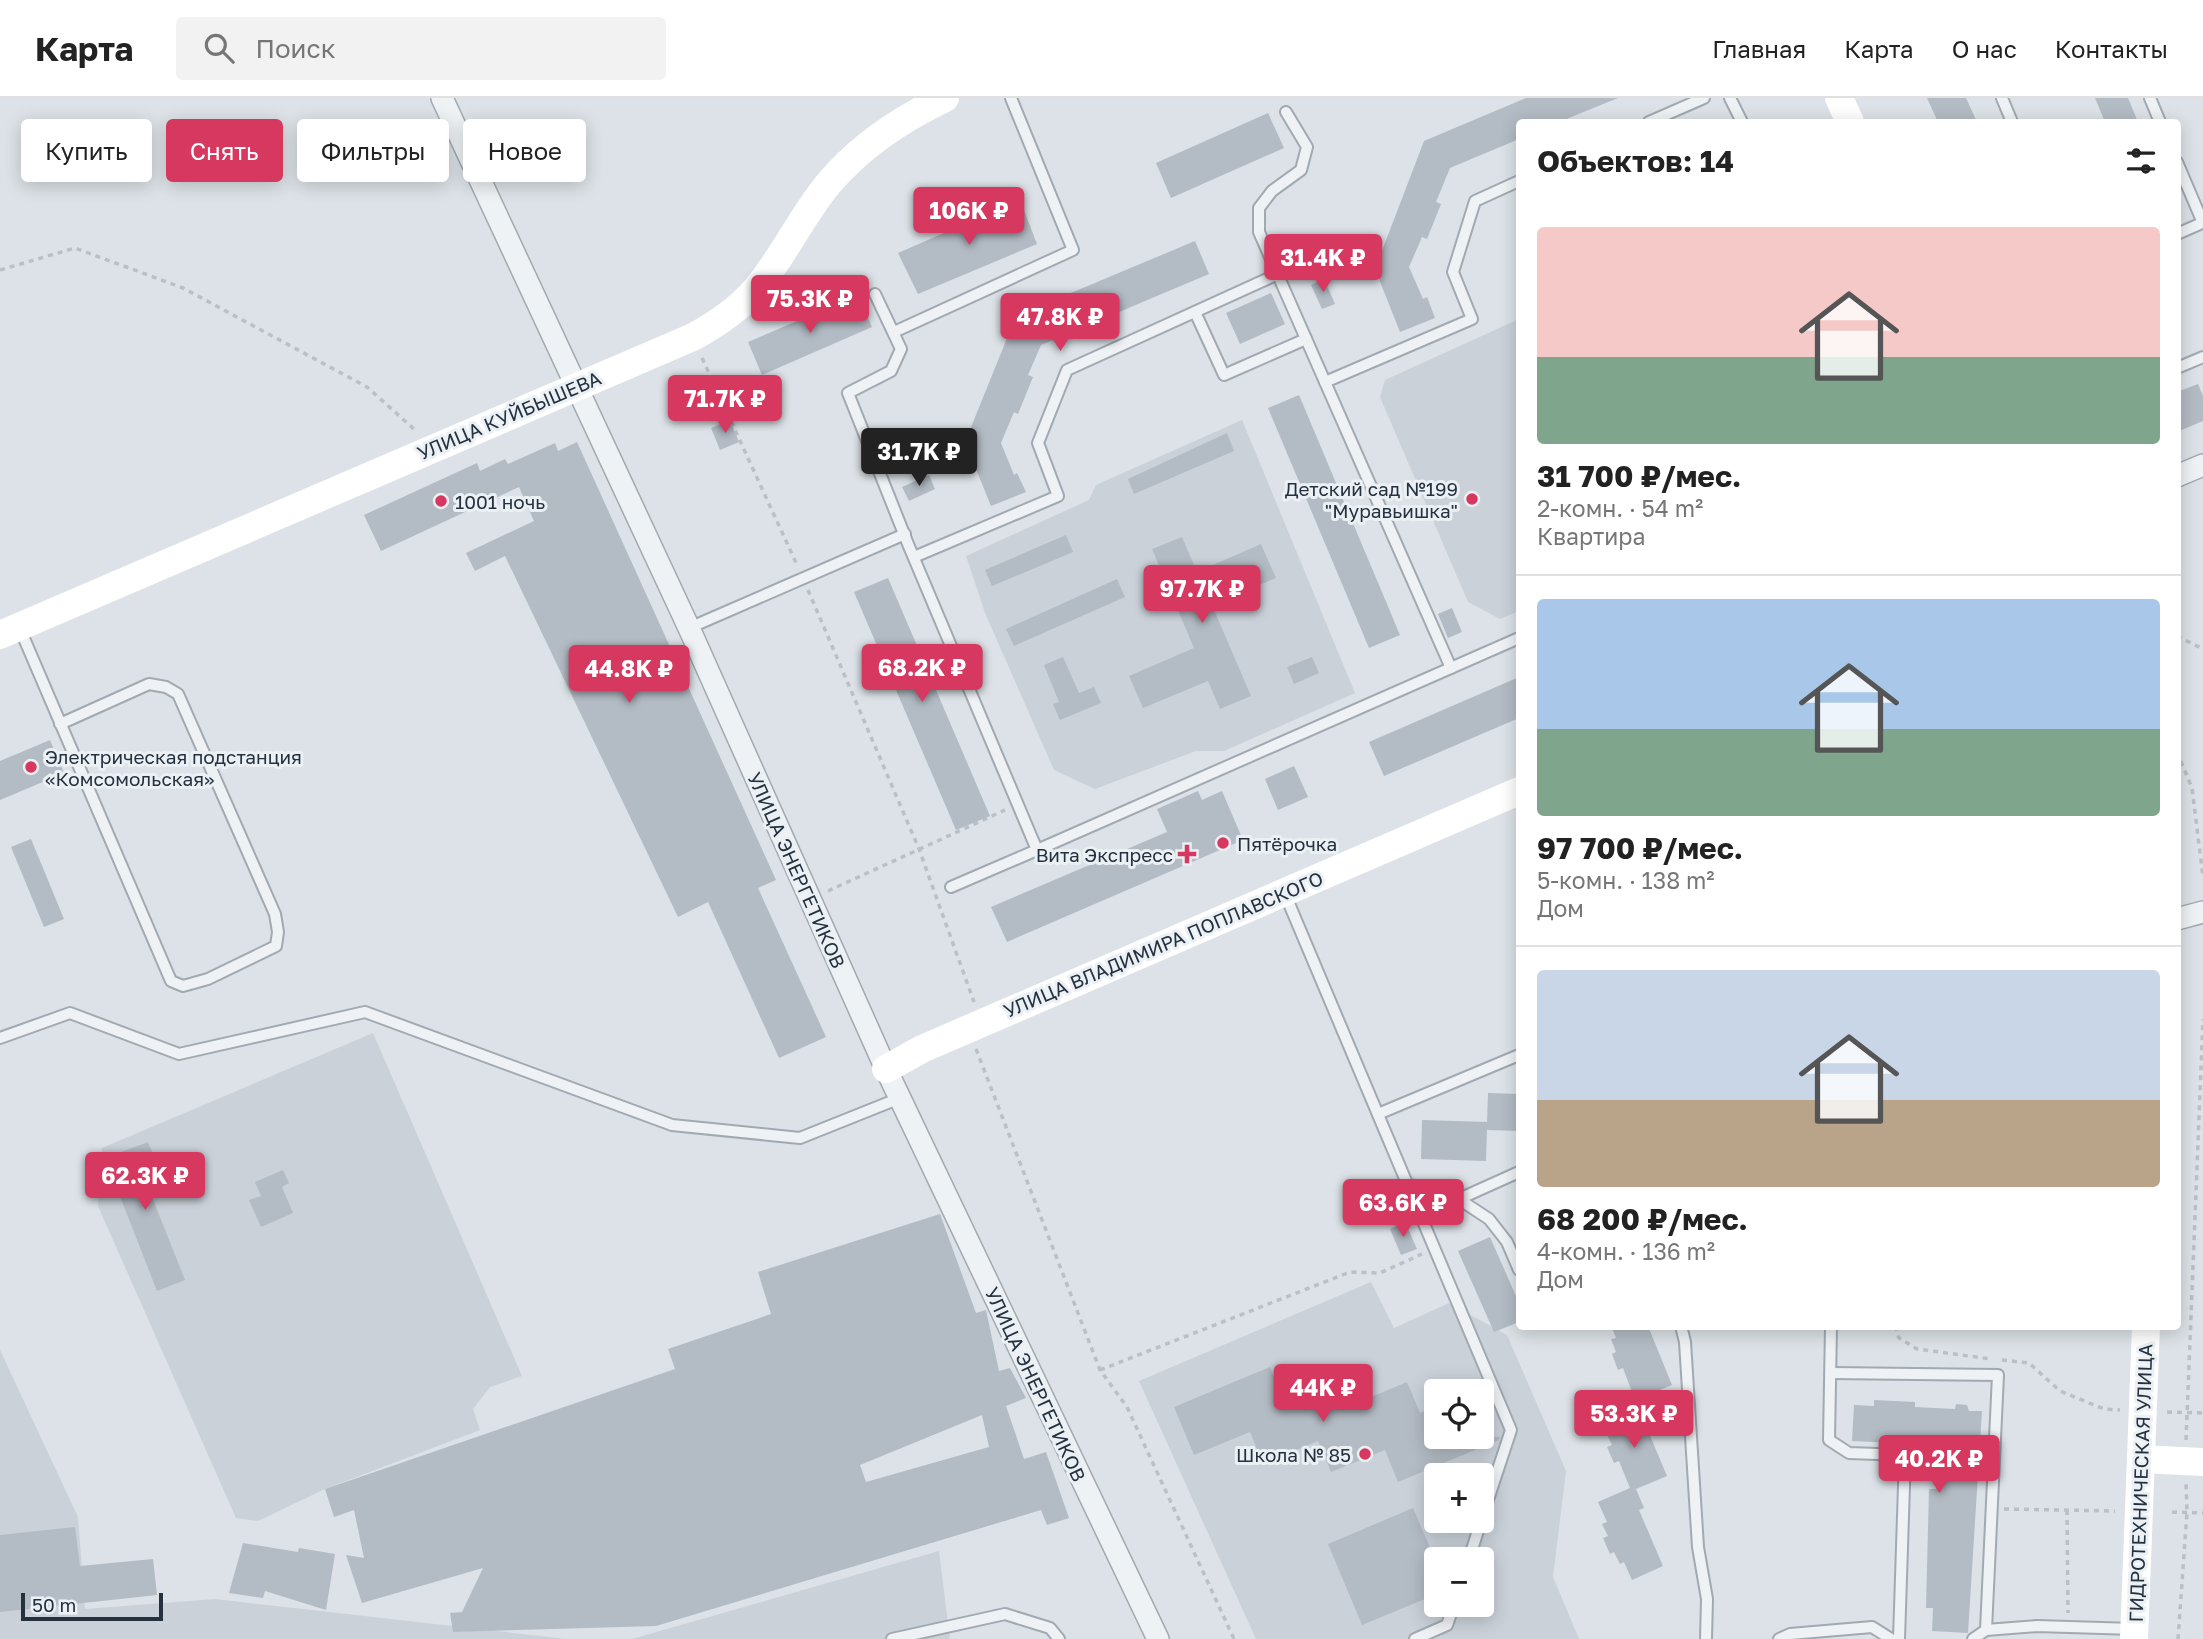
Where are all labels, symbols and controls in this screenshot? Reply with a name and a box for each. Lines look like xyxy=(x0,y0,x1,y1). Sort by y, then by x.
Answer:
search box xyxy=(176,17,666,80)
text: Карта xyxy=(35,29,134,68)
icon: search xyxy=(200,29,238,67)
text: Поиск xyxy=(256,33,336,64)
text: Главная xyxy=(1712,34,1806,63)
text: Карта xyxy=(1844,34,1914,63)
text: О нас xyxy=(1952,34,2017,63)
text: Контакты xyxy=(2055,34,2168,63)
chip: Купить xyxy=(21,119,152,182)
chip: Снять xyxy=(166,119,283,182)
chip: Фильтры xyxy=(297,119,449,182)
chip: Новое xyxy=(463,119,586,182)
icon: filters xyxy=(2122,142,2160,180)
text: Объектов: 14 xyxy=(1537,143,1734,179)
pin: 106K ₽ xyxy=(912,188,1026,247)
text: 106K ₽ xyxy=(929,196,1009,224)
pin: 31.4K ₽ xyxy=(1258,234,1388,294)
text: 31.4K ₽ xyxy=(1280,243,1366,271)
icon: home xyxy=(1786,273,1912,399)
pin: 75.3K ₽ xyxy=(745,275,875,335)
text: 75.3K ₽ xyxy=(767,284,853,312)
pin: 47.8K ₽ xyxy=(995,294,1125,353)
text: 47.8K ₽ xyxy=(1017,302,1103,330)
street label: УЛИЦА КУЙБЫШЕВА xyxy=(414,366,605,464)
pin: 71.7K ₽ xyxy=(660,376,790,435)
text: 71.7K ₽ xyxy=(684,384,766,412)
pin: 31.7K ₽ xyxy=(854,428,984,488)
text: 31.7K ₽ xyxy=(877,437,961,465)
text: 31 700 ₽/мес. xyxy=(1537,458,1741,494)
place label: Детский сад №199 "Муравьишка" xyxy=(1285,477,1458,522)
place label: 1001 ночь xyxy=(455,490,545,513)
marker: Детский сад №199 "Муравьишка" xyxy=(1464,491,1480,507)
marker: 1001 ночь xyxy=(433,493,449,509)
text: 2-комн. · 54 m² xyxy=(1537,494,1703,522)
text: Квартира xyxy=(1537,522,1645,550)
pin: 97.7K ₽ xyxy=(1137,566,1267,625)
text: 97.7K ₽ xyxy=(1160,574,1245,602)
pin: 68.2K ₽ xyxy=(857,644,987,704)
icon: home xyxy=(1786,645,1912,771)
pin: 44.8K ₽ xyxy=(564,646,694,705)
text: 68.2K ₽ xyxy=(878,653,966,681)
text: 44.8K ₽ xyxy=(585,654,673,682)
place label: Электрическая подстанция «Комсомольская» xyxy=(45,745,302,790)
marker: Электрическая подстанция «Комсомольская» xyxy=(23,759,39,775)
street label: УЛИЦА ЭНЕРГЕТИКОВ xyxy=(743,769,851,971)
text: 97 700 ₽/мес. xyxy=(1537,830,1743,866)
place label: Пятёрочка xyxy=(1237,832,1337,855)
marker: Пятёрочка xyxy=(1215,835,1231,851)
place label: Вита Экспресс xyxy=(1036,843,1173,866)
marker: Вита Экспресс xyxy=(1179,846,1195,862)
street label: УЛИЦА ВЛАДИМИРА ПОПЛАВСКОГО xyxy=(1000,866,1326,1022)
text: 5-комн. · 138 m² xyxy=(1537,866,1715,894)
text: Дом xyxy=(1537,894,1584,922)
icon: home xyxy=(1786,1016,1912,1142)
pin: 62.3K ₽ xyxy=(80,1152,210,1212)
text: 62.3K ₽ xyxy=(101,1161,189,1189)
pin: 63.6K ₽ xyxy=(1338,1180,1468,1239)
text: 63.6K ₽ xyxy=(1359,1188,1447,1216)
text: 68 200 ₽/мес. xyxy=(1537,1201,1748,1237)
text: 4-комн. · 136 m² xyxy=(1537,1237,1715,1265)
text: Дом xyxy=(1537,1265,1584,1293)
street label: УЛИЦА ЭНЕРГЕТИКОВ xyxy=(981,1283,1091,1485)
street label: ГИДРОТЕХНИЧЕСКАЯ УЛИЦА xyxy=(2124,1343,2156,1623)
pin: 44K ₽ xyxy=(1274,1364,1372,1424)
text: 44K ₽ xyxy=(1290,1373,1356,1401)
map controls xyxy=(1424,1379,1494,1617)
button: locate xyxy=(1424,1379,1494,1449)
pin: 53.3K ₽ xyxy=(1569,1390,1699,1450)
text: 53.3K ₽ xyxy=(1590,1399,1678,1427)
pin: 40.2K ₽ xyxy=(1874,1436,2004,1495)
place label: Школа № 85 xyxy=(1236,1443,1351,1466)
text: 40.2K ₽ xyxy=(1895,1444,1983,1472)
marker: Школа № 85 xyxy=(1357,1446,1373,1462)
button: + xyxy=(1424,1463,1494,1533)
button: − xyxy=(1424,1547,1494,1617)
scale bar xyxy=(21,1590,163,1622)
text: 50 m xyxy=(32,1593,76,1616)

